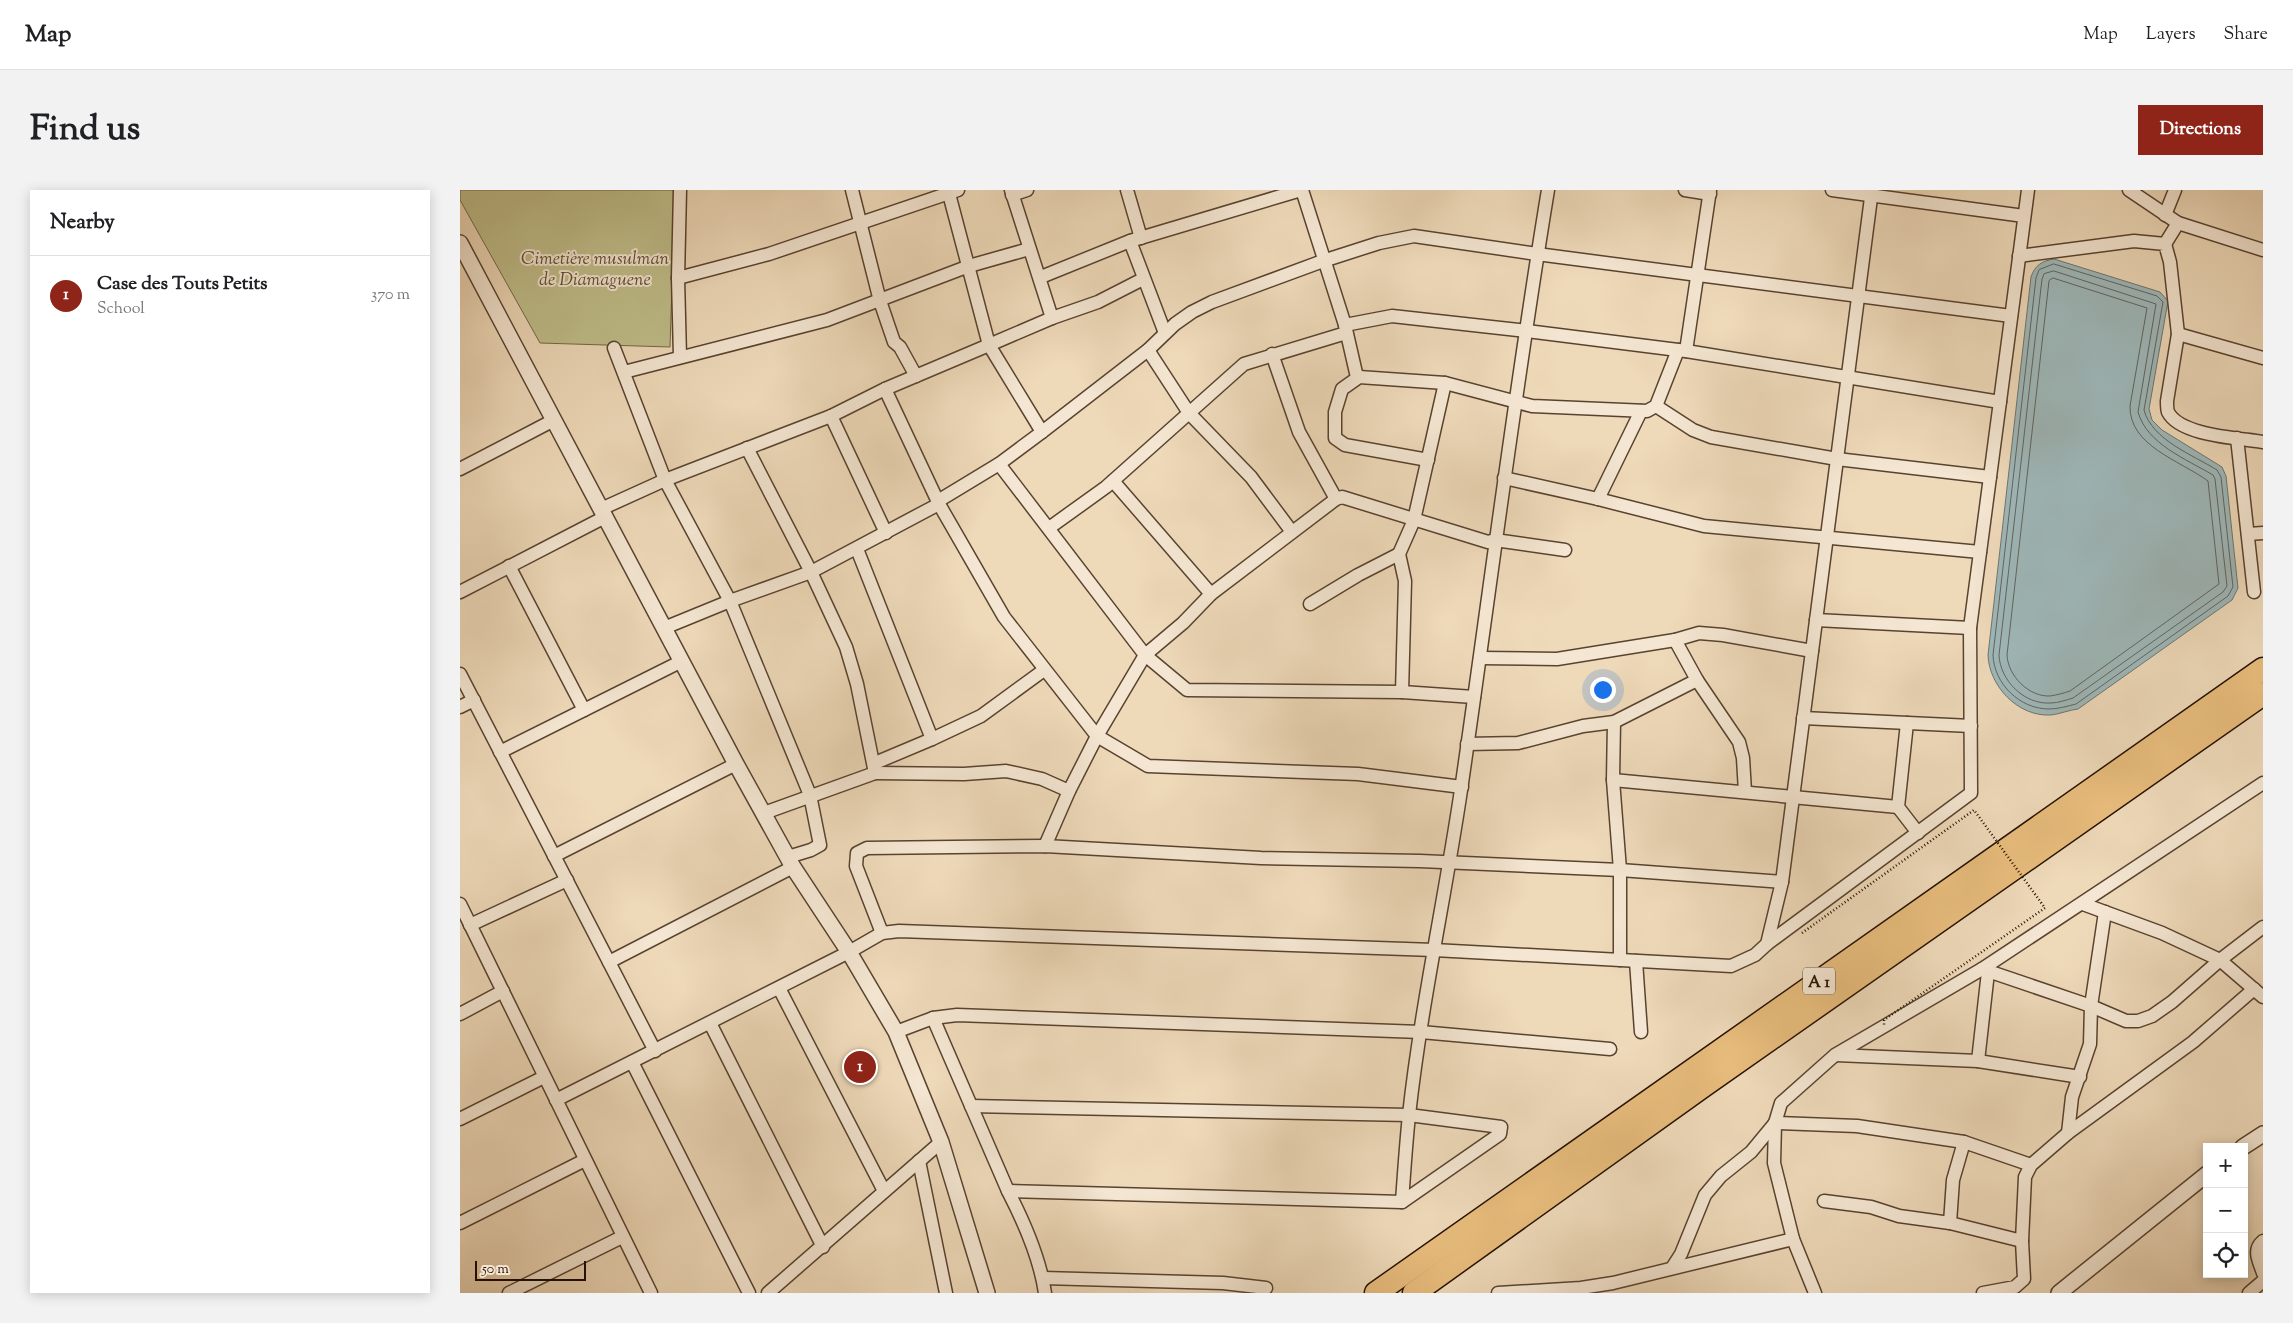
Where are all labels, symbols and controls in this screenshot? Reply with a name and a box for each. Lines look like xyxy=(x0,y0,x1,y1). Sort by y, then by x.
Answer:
text: Map xyxy=(25,18,71,52)
text: Map xyxy=(2083,22,2118,48)
text: Layers xyxy=(2146,22,2196,48)
text: Share xyxy=(2224,22,2268,48)
text: Find us xyxy=(30,105,140,156)
button: Directions xyxy=(2138,105,2263,155)
text: Nearby xyxy=(50,208,115,238)
park label: Cimetière musulman de Diamaguene xyxy=(521,247,670,294)
text: Case des Touts Petits xyxy=(97,271,268,298)
text: 1 xyxy=(63,284,69,307)
text: 370 m xyxy=(371,284,410,307)
text: School xyxy=(97,298,145,321)
your location xyxy=(1590,677,1616,703)
road number: A 1 xyxy=(1803,968,1835,994)
pin: 1 xyxy=(844,1048,876,1086)
map controls xyxy=(2203,1143,2248,1278)
button: + xyxy=(2203,1143,2248,1188)
button: − xyxy=(2203,1188,2248,1233)
button: locate xyxy=(2203,1233,2248,1278)
scale bar xyxy=(475,1258,586,1281)
text: 50 m xyxy=(482,1260,509,1280)

